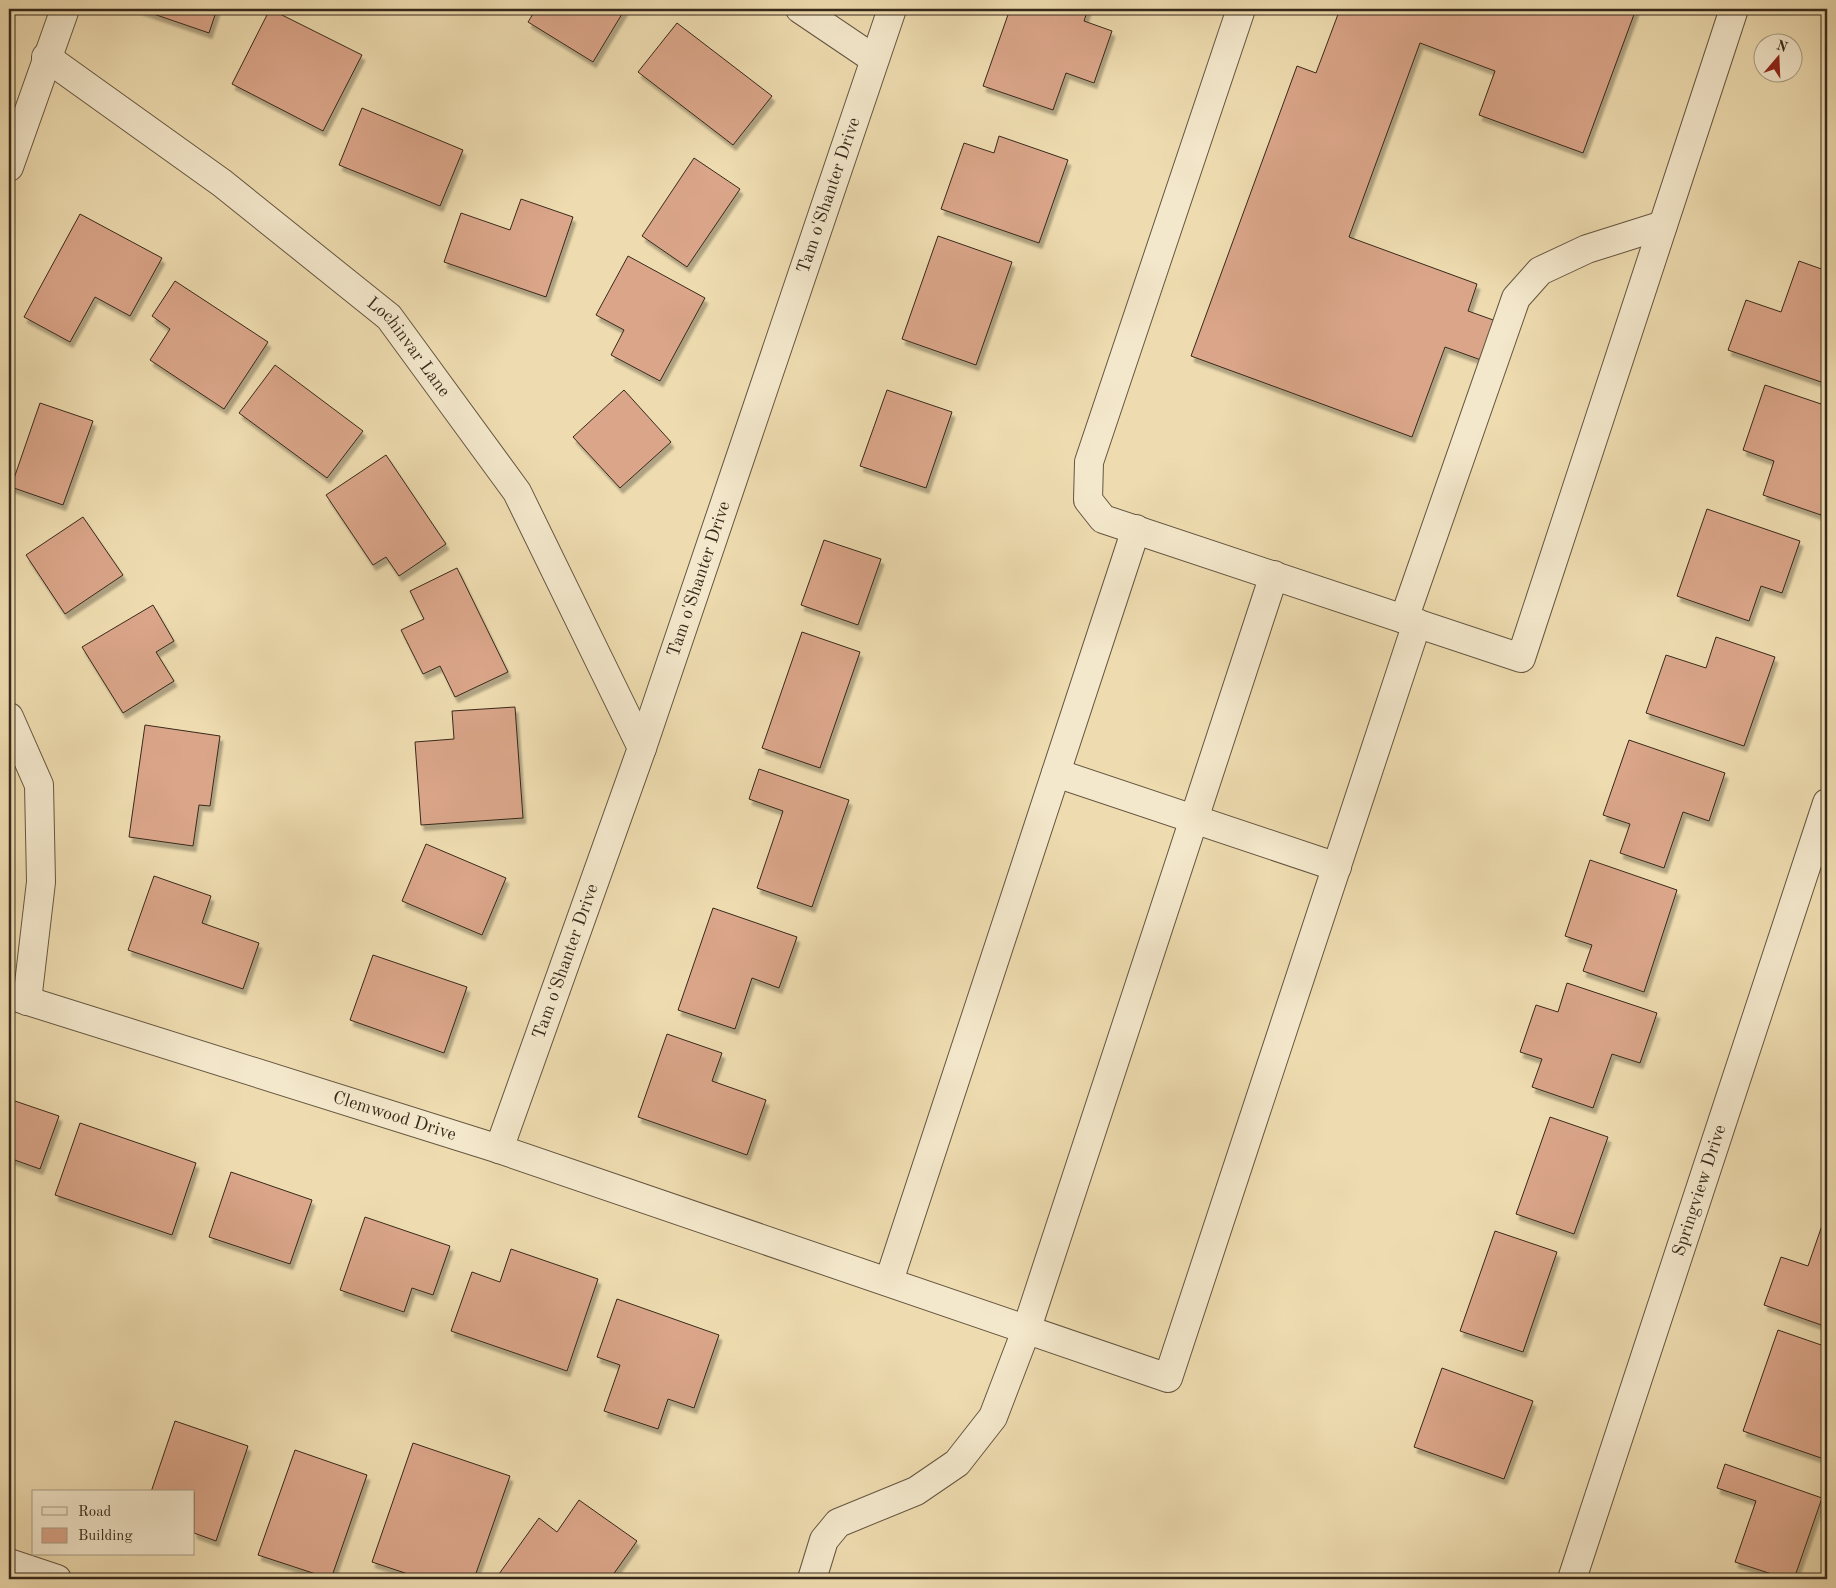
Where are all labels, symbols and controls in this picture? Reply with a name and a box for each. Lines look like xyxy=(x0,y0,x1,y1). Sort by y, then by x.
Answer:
north arrow xyxy=(1754,32,1804,82)
text: N xyxy=(1775,38,1790,55)
street label: Tam o'Shanter Drive xyxy=(794,115,864,276)
street label: Lochinvar Lane xyxy=(363,294,453,400)
street label: Tam o'Shanter Drive xyxy=(664,499,734,659)
street label: Tam o'Shanter Drive xyxy=(530,882,602,1042)
street label: Clemwood Drive xyxy=(331,1088,458,1144)
street label: Springview Drive xyxy=(1670,1122,1730,1258)
legend xyxy=(32,1490,195,1556)
text: Road xyxy=(78,1505,112,1520)
text: Building xyxy=(78,1529,133,1544)

